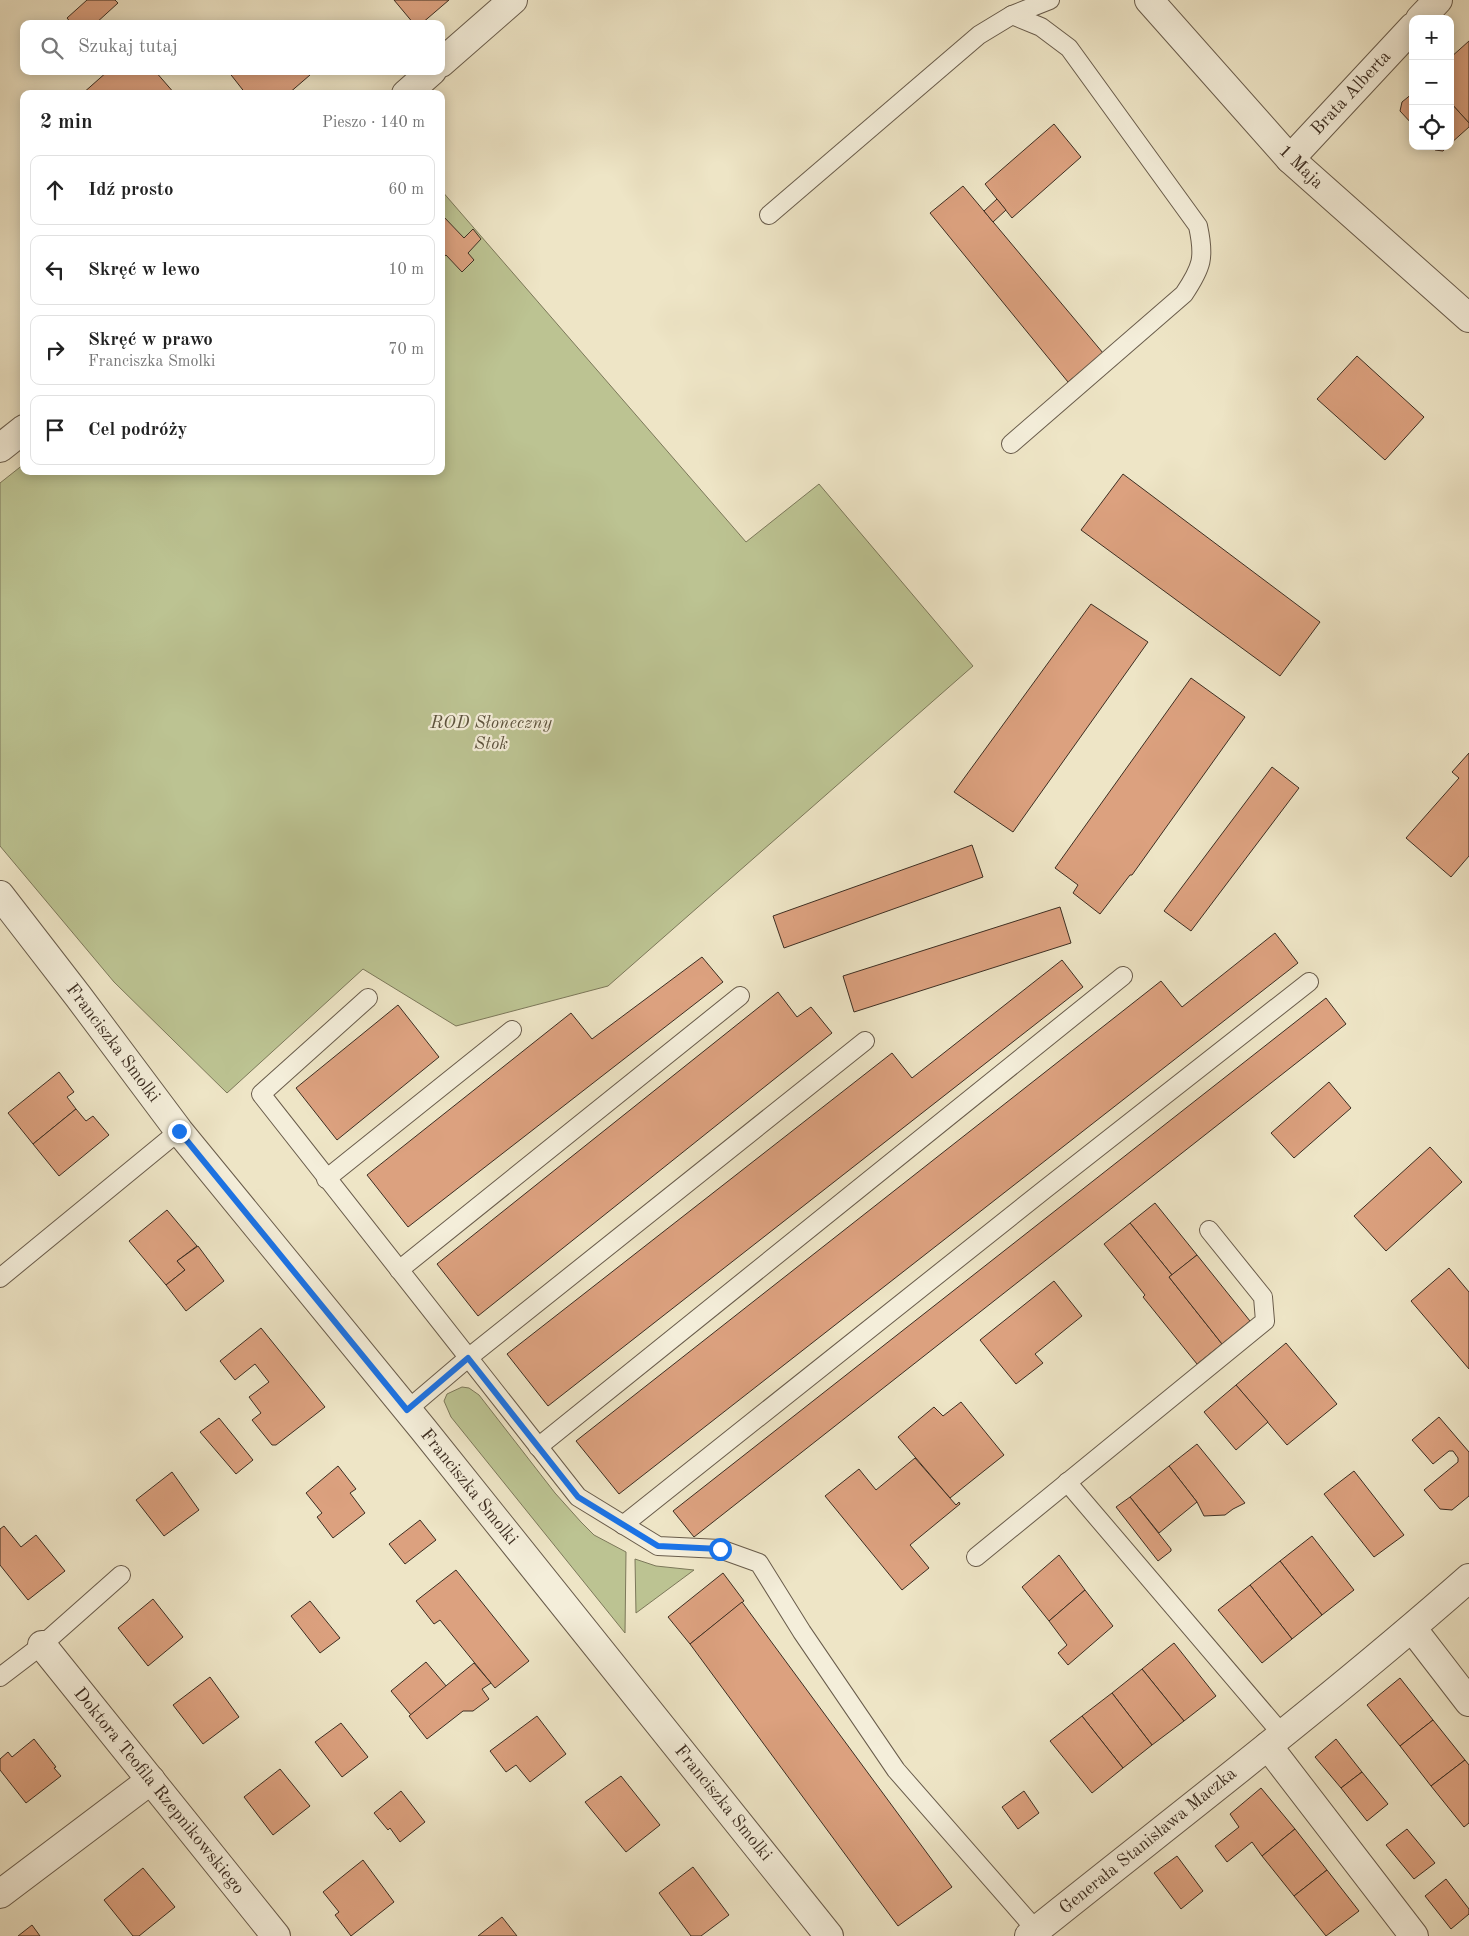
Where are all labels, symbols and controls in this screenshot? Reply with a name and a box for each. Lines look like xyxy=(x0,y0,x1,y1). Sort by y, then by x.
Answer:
map controls xyxy=(1409,15,1454,150)
button: + xyxy=(1409,15,1454,60)
search box xyxy=(20,20,445,75)
icon: search xyxy=(38,34,66,62)
text: Szukaj tutaj xyxy=(78,38,178,57)
street label: Brata Alberta xyxy=(1308,47,1394,138)
button: − xyxy=(1409,60,1454,105)
button: locate xyxy=(1409,105,1454,150)
text: 2 min xyxy=(40,112,93,133)
text: Pieszo · 140 m xyxy=(322,115,425,131)
street label: 1 Maja xyxy=(1275,142,1327,192)
icon: ahead xyxy=(41,176,69,204)
text: Idź prosto xyxy=(88,181,173,200)
text: 60 m xyxy=(388,182,424,198)
icon: left xyxy=(41,256,69,284)
text: Skręć w lewo xyxy=(88,261,200,280)
text: 10 m xyxy=(388,262,424,278)
text: Skręć w prawo xyxy=(88,331,213,350)
icon: right xyxy=(41,336,69,364)
text: 70 m xyxy=(388,342,424,358)
text: Franciszka Smolki xyxy=(88,354,215,370)
icon: arrive xyxy=(41,416,69,444)
text: Cel podróży xyxy=(88,421,187,440)
park label: ROD Słoneczny Stok xyxy=(429,714,553,753)
street label: Franciszka Smolki xyxy=(63,980,163,1106)
route end xyxy=(168,1120,191,1143)
street label: Franciszka Smolki xyxy=(417,1426,521,1548)
route start xyxy=(709,1538,732,1561)
street label: Doktora Teofila Rzepnikowskiego xyxy=(70,1684,248,1898)
street label: Franciszka Smolki xyxy=(671,1742,775,1864)
street label: Generała Stanisława Maczka xyxy=(1056,1764,1240,1918)

